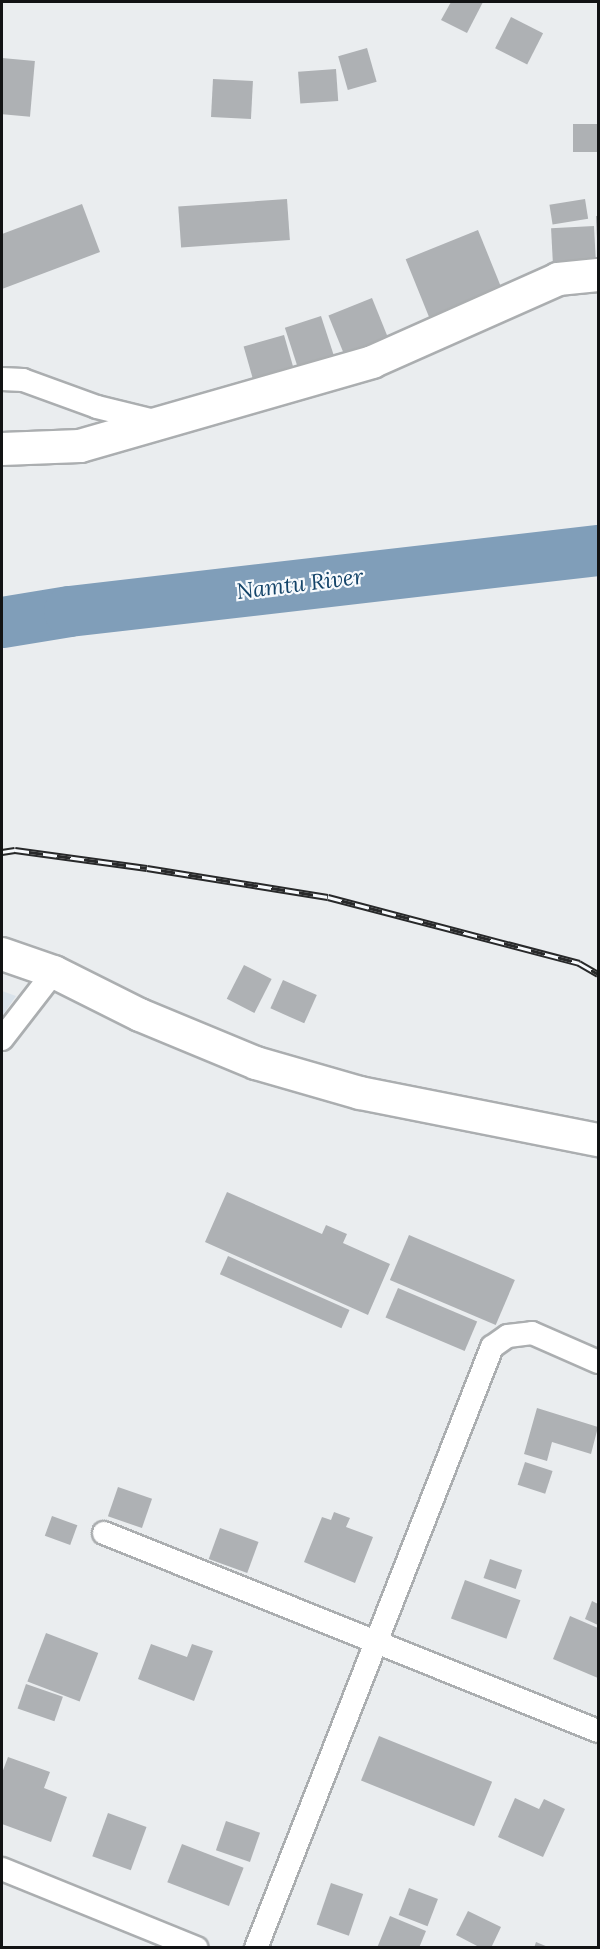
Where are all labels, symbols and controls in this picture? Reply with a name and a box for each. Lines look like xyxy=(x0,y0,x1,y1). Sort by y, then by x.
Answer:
water label: Namtu River xyxy=(235,563,365,605)

